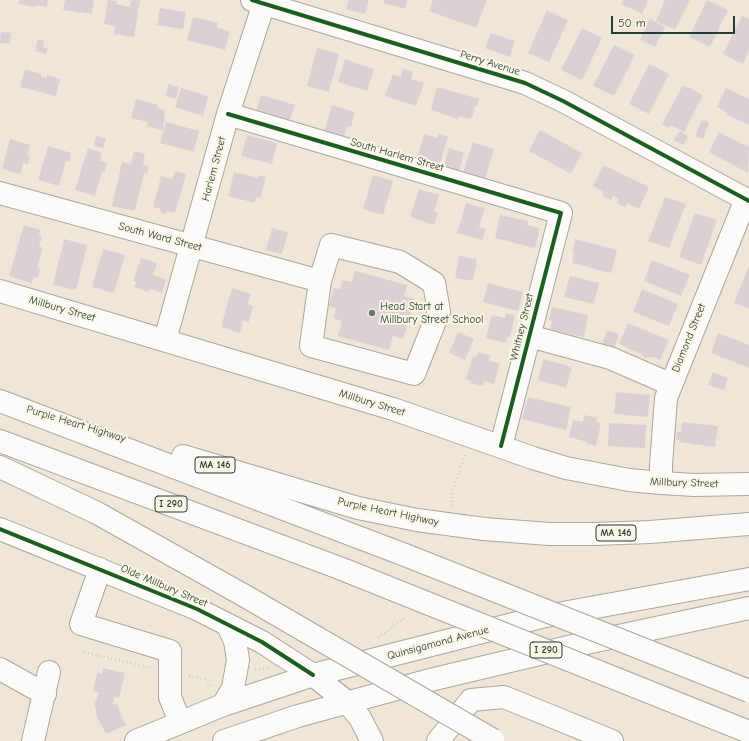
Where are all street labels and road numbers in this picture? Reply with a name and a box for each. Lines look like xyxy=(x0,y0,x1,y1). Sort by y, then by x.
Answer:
street label: Perry Avenue xyxy=(458,48,522,78)
street label: Harlem Street xyxy=(199,135,229,203)
street label: South Harlem Street xyxy=(349,135,445,175)
street label: South Ward Street xyxy=(117,220,203,254)
street label: Whitney Street xyxy=(507,292,537,362)
street label: Millbury Street xyxy=(27,293,97,325)
street label: Diamond Street xyxy=(669,302,709,374)
street label: Millbury Street xyxy=(337,387,407,419)
street label: Purple Heart Highway xyxy=(25,403,127,445)
road number: MA 146 xyxy=(195,457,235,473)
street label: Millbury Street xyxy=(650,475,718,491)
street label: Purple Heart Highway xyxy=(336,495,440,529)
road number: I 290 xyxy=(155,496,187,512)
road number: MA 146 xyxy=(596,525,636,541)
street label: Olde Millbury Street xyxy=(119,562,209,610)
street label: Quinsigamond Avenue xyxy=(386,623,490,663)
road number: I 290 xyxy=(530,642,562,658)

